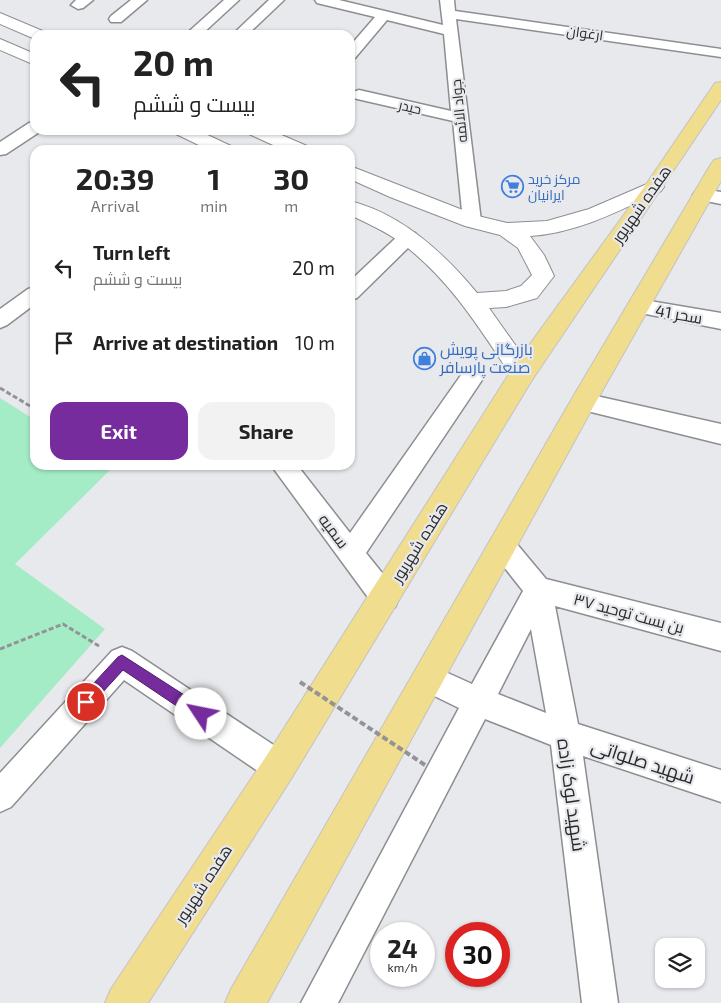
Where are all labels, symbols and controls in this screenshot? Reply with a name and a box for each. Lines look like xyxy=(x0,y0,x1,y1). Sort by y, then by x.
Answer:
street label: ارغوان xyxy=(566,22,605,43)
text: 20 m xyxy=(133,41,214,83)
icon: left xyxy=(50,50,115,115)
street label: جواد الائمه xyxy=(447,79,470,144)
text: بیست و ششم xyxy=(133,90,256,116)
street label: حیدر xyxy=(396,95,423,117)
text: 20:39 xyxy=(76,160,155,196)
text: 1 xyxy=(207,160,220,196)
text: 30 xyxy=(273,160,309,196)
street label: هفده شهریور xyxy=(606,161,676,248)
place label: مرکز خرید ایرانیان xyxy=(528,170,580,203)
supermarket icon: مرکز خرید ایرانیان xyxy=(500,175,524,199)
text: Arrival xyxy=(91,196,139,215)
text: min xyxy=(200,196,228,215)
text: m xyxy=(284,196,298,215)
text: Turn left xyxy=(93,241,170,264)
icon: left xyxy=(50,254,78,282)
text: 20 m xyxy=(292,256,335,279)
text: بیست و ششم xyxy=(93,269,182,288)
street label: سحر 41 xyxy=(654,300,704,328)
icon: arrive xyxy=(50,329,78,357)
text: Arrive at destination xyxy=(93,331,278,354)
text: 10 m xyxy=(295,331,335,354)
place label: بازرگانی پویش صنعت پارسافر xyxy=(439,339,533,379)
shop icon: بازرگانی پویش صنعت پارسافر xyxy=(412,346,436,370)
button: Exit xyxy=(50,402,188,460)
button: Share xyxy=(198,402,335,460)
street label: هفده شهریور xyxy=(386,498,452,587)
street label: سمیه xyxy=(315,510,353,552)
street label: بن بست توحید ۳۷ xyxy=(571,589,687,638)
pin xyxy=(65,681,107,723)
position arrow xyxy=(174,687,226,739)
icon: arrive xyxy=(72,688,100,716)
street label: شهید صلواتی xyxy=(588,733,698,789)
street label: شهید لوک زاده xyxy=(552,737,592,853)
street label: هفده شهریور xyxy=(169,840,237,929)
speed limit sign: 30 xyxy=(445,922,510,987)
text: 24 xyxy=(387,933,418,963)
map controls xyxy=(655,938,705,988)
button: layers xyxy=(655,938,705,988)
text: km/h xyxy=(388,960,417,974)

